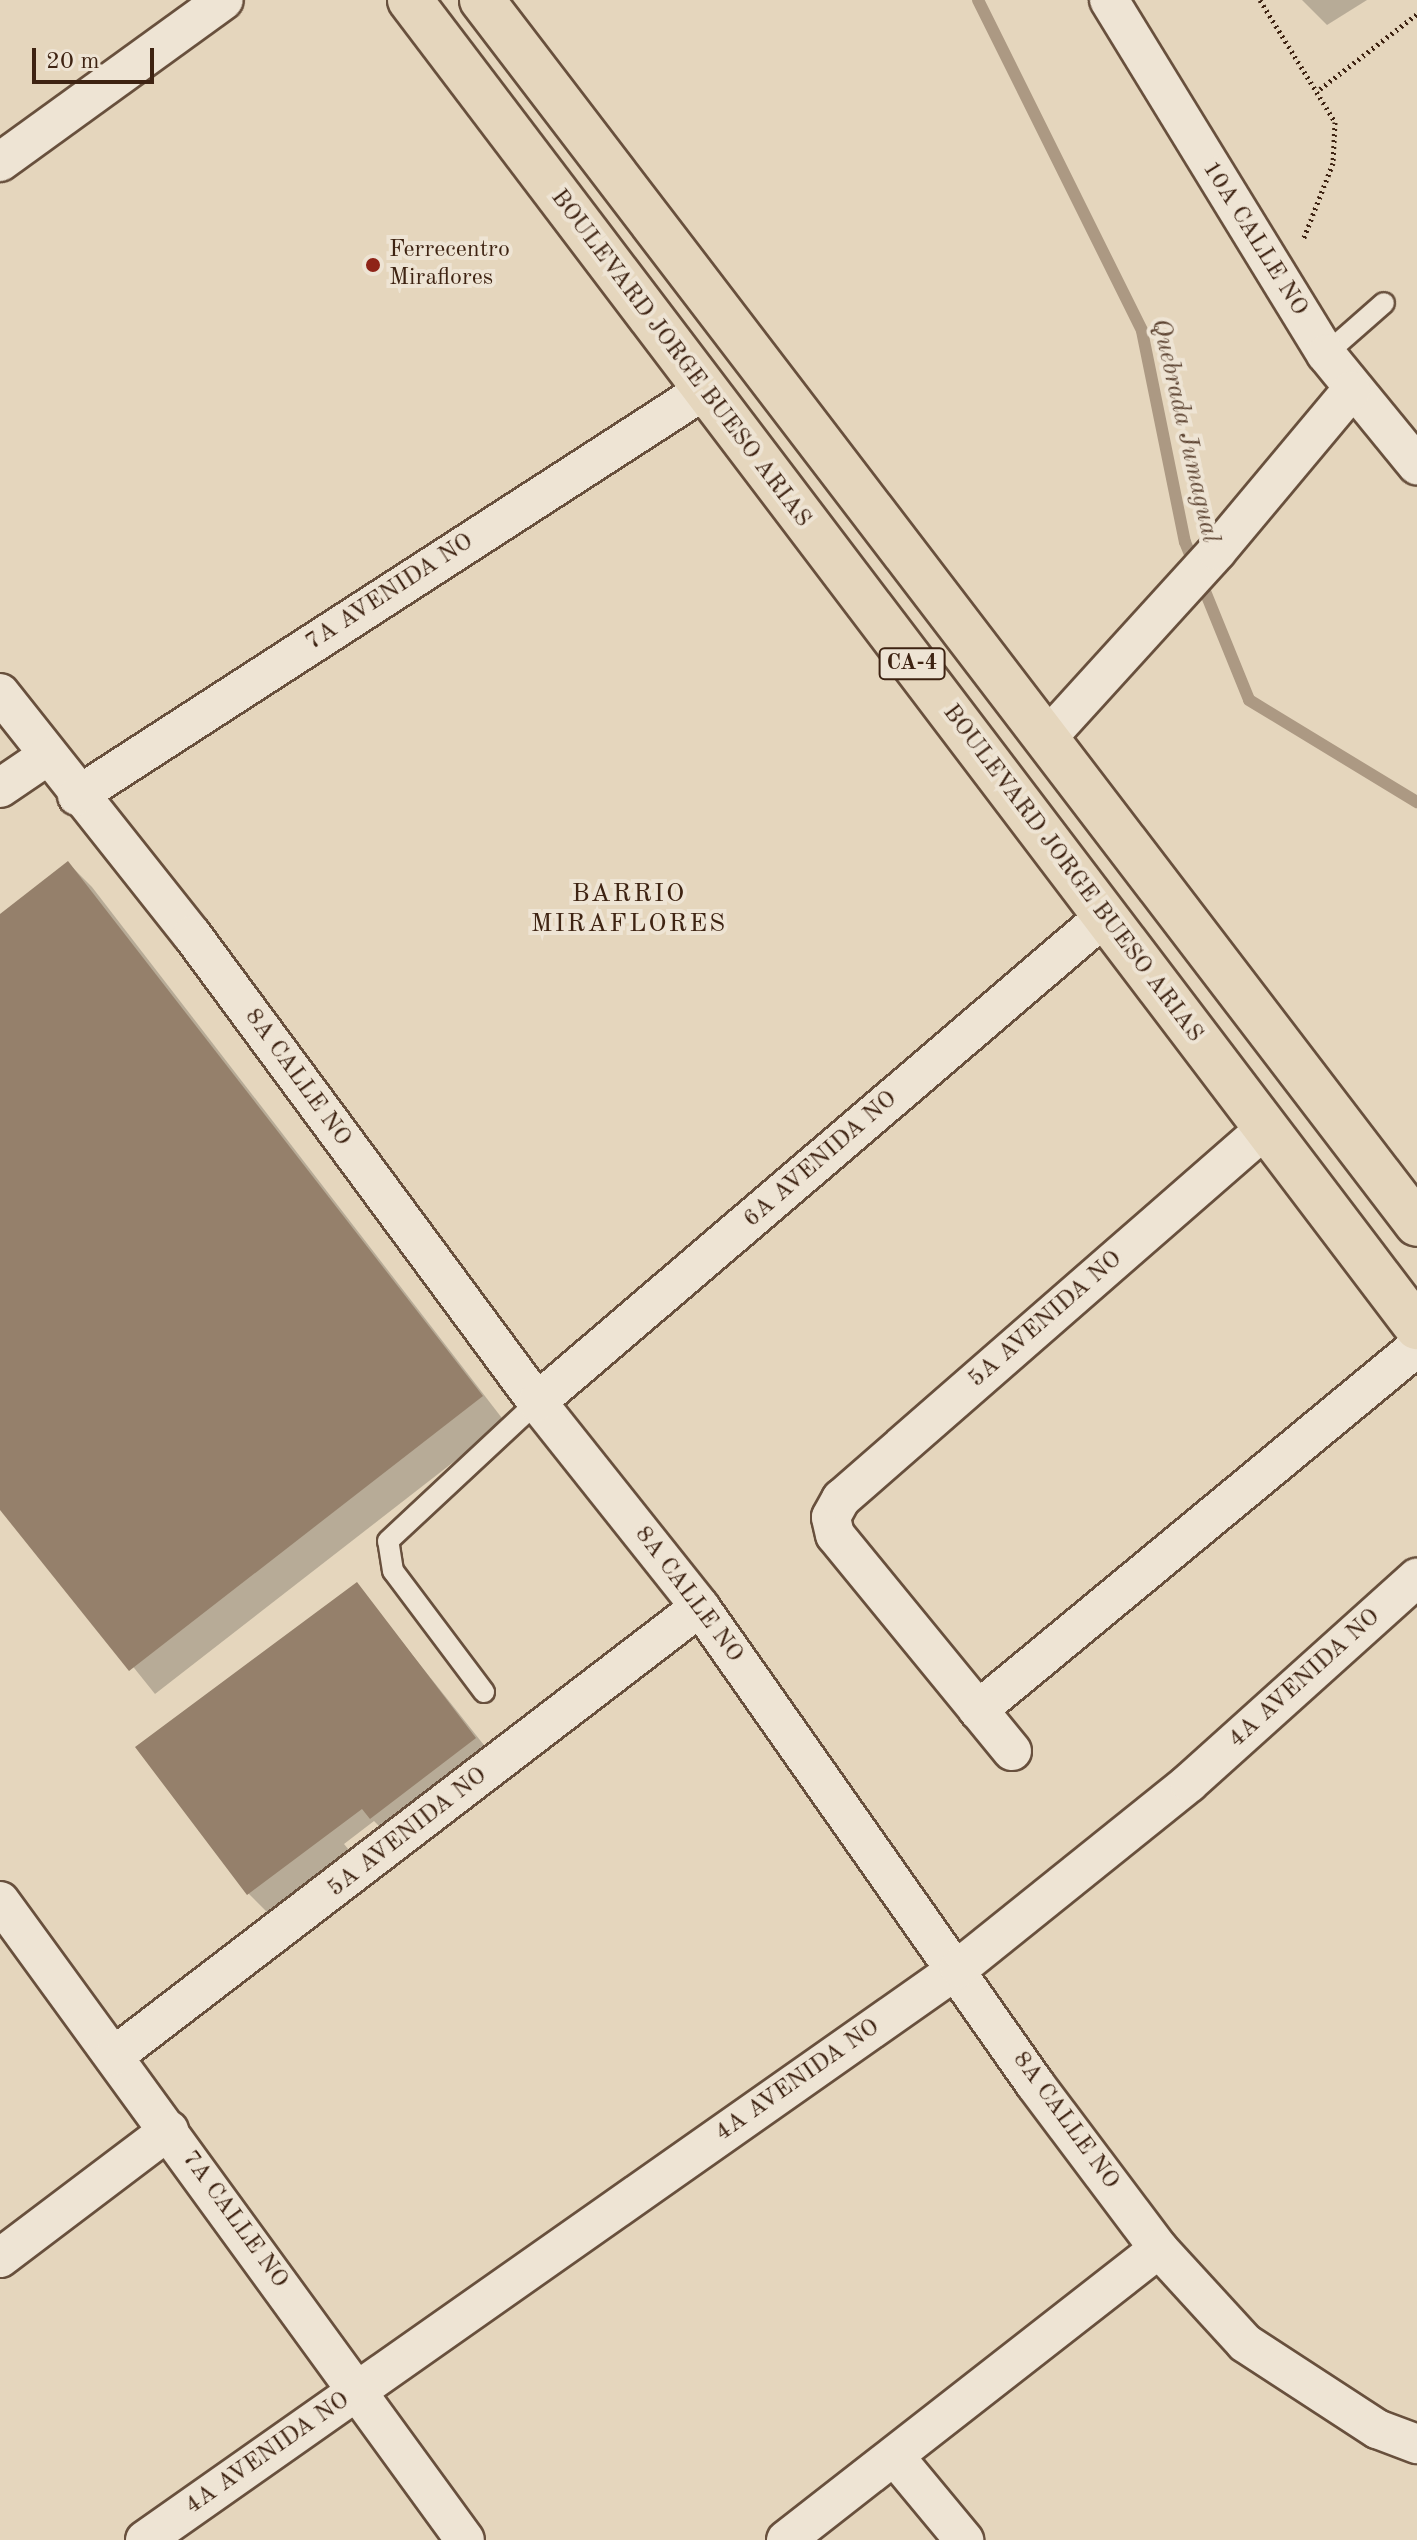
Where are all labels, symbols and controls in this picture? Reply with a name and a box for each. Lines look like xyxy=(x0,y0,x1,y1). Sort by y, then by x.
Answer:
scale bar xyxy=(36,32,158,82)
text: 20 m xyxy=(46,50,100,74)
street label: 10A CALLE NO xyxy=(1195,156,1313,322)
street label: BOULEVARD JORGE BUESO ARIAS xyxy=(543,184,817,534)
place label: Ferrecentro Miraflores xyxy=(389,237,510,293)
marker: Ferrecentro Miraflores xyxy=(364,256,382,274)
water label: Quebrada Jumagual xyxy=(1143,316,1225,546)
street label: 7A AVENIDA NO xyxy=(301,528,479,658)
road number: CA-4 xyxy=(878,646,946,682)
street label: BOULEVARD JORGE BUESO ARIAS xyxy=(935,699,1209,1049)
district label: BARRIO MIRAFLORES xyxy=(531,879,727,940)
street label: 8A CALLE NO xyxy=(237,1004,357,1152)
street label: 6A AVENIDA NO xyxy=(738,1086,904,1234)
street label: 5A AVENIDA NO xyxy=(963,1246,1129,1394)
street label: 8A CALLE NO xyxy=(627,1521,749,1669)
street label: 4A AVENIDA NO xyxy=(1223,1603,1387,1755)
street label: 5A AVENIDA NO xyxy=(323,1762,493,1904)
street label: 4A AVENIDA NO xyxy=(710,2014,886,2148)
street label: 8A CALLE NO xyxy=(1005,2047,1125,2195)
street label: 7A CALLE NO xyxy=(174,2146,294,2294)
street label: 4A AVENIDA NO xyxy=(180,2387,356,2521)

